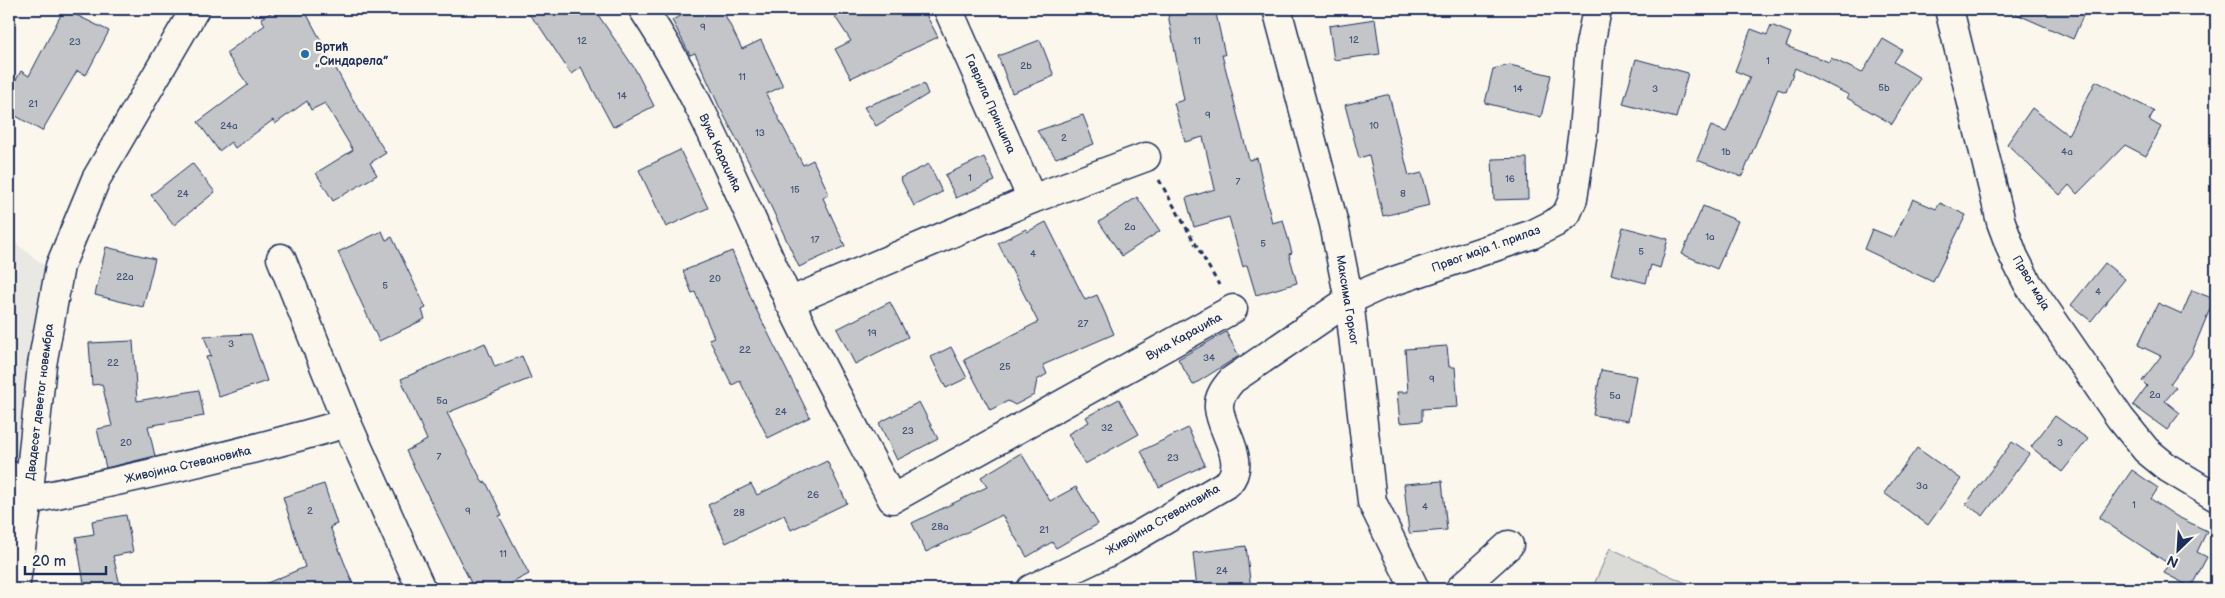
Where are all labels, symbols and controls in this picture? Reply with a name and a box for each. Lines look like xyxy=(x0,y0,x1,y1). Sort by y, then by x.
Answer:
house number: 9 xyxy=(700,21,706,33)
house number: 12 xyxy=(1349,34,1359,46)
house number: 12 xyxy=(577,35,587,47)
house number: 11 xyxy=(1193,35,1201,47)
house number: 23 xyxy=(69,36,81,48)
place label: Вртић „Синдарела” xyxy=(315,40,389,69)
marker: Вртић „Синдарела” xyxy=(299,48,311,60)
street label: Гаврила Принципа xyxy=(961,52,1019,156)
house number: 1 xyxy=(1766,55,1770,67)
house number: 2b xyxy=(1020,60,1032,72)
house number: 11 xyxy=(738,71,746,83)
house number: 5b xyxy=(1878,82,1890,94)
house number: 14 xyxy=(1513,83,1523,95)
house number: 3 xyxy=(1652,83,1658,95)
house number: 14 xyxy=(617,90,627,102)
house number: 21 xyxy=(28,98,38,110)
house number: 9 xyxy=(1205,109,1211,121)
street label: Вука Караџића xyxy=(695,111,745,195)
house number: 24a xyxy=(220,120,238,132)
house number: 10 xyxy=(1369,120,1379,132)
house number: 13 xyxy=(755,127,765,139)
house number: 2 xyxy=(1061,132,1067,144)
house number: 1b xyxy=(1721,146,1731,158)
house number: 4a xyxy=(2061,146,2073,158)
house number: 1 xyxy=(968,172,972,184)
house number: 16 xyxy=(1505,173,1515,185)
house number: 7 xyxy=(1236,176,1241,188)
house number: 15 xyxy=(790,184,800,196)
house number: 24 xyxy=(177,188,189,200)
house number: 8 xyxy=(1400,188,1406,200)
house number: 2a xyxy=(1124,221,1136,233)
street label: Првог маја 1. прилаз xyxy=(1430,222,1543,276)
house number: 1a xyxy=(1705,231,1715,243)
house number: 17 xyxy=(811,234,819,246)
house number: 5 xyxy=(1260,238,1266,250)
house number: 5 xyxy=(1638,246,1644,258)
house number: 4 xyxy=(1030,248,1036,260)
street label: Првог маја xyxy=(2009,253,2053,313)
street label: Максима Горког xyxy=(1332,254,1362,346)
house number: 22a xyxy=(116,271,134,283)
house number: 20 xyxy=(709,273,721,285)
house number: 5 xyxy=(382,280,388,292)
house number: 4 xyxy=(2095,286,2101,298)
street label: Вука Караџића xyxy=(1143,310,1225,364)
house number: 27 xyxy=(1078,318,1088,330)
street label: Двадесет деветог новембра xyxy=(23,323,57,481)
house number: 19 xyxy=(867,327,877,339)
house number: 3 xyxy=(228,338,234,350)
house number: 22 xyxy=(739,344,751,356)
house number: 34 xyxy=(1203,352,1215,364)
house number: 22 xyxy=(107,357,119,369)
house number: 25 xyxy=(999,361,1011,373)
house number: 9 xyxy=(1429,373,1435,385)
house number: 2a xyxy=(2149,389,2161,401)
house number: 5a xyxy=(1609,390,1621,402)
house number: 5a xyxy=(436,395,448,407)
house number: 24 xyxy=(775,406,787,418)
house number: 32 xyxy=(1101,422,1113,434)
house number: 23 xyxy=(902,425,914,437)
house number: 20 xyxy=(120,437,132,449)
house number: 3 xyxy=(2057,437,2063,449)
street label: Живојина Стевановића xyxy=(123,443,253,487)
house number: 7 xyxy=(437,451,442,463)
house number: 23 xyxy=(1167,452,1179,464)
house number: 3a xyxy=(1916,480,1928,492)
street label: Живојина Стевановића xyxy=(1103,481,1223,559)
house number: 26 xyxy=(807,489,819,501)
house number: 1 xyxy=(2132,499,2136,511)
house number: 4 xyxy=(1422,501,1428,513)
house number: 2 xyxy=(307,505,313,517)
house number: 9 xyxy=(465,505,471,517)
house number: 28 xyxy=(733,507,745,519)
house number: 28a xyxy=(931,521,949,533)
house number: 21 xyxy=(1039,524,1049,536)
north arrow xyxy=(2152,526,2202,576)
scale bar xyxy=(25,543,106,575)
house number: 11 xyxy=(499,548,507,560)
text: N xyxy=(2164,551,2181,571)
text: 20 m xyxy=(32,552,66,571)
house number: 24 xyxy=(1216,565,1228,577)

